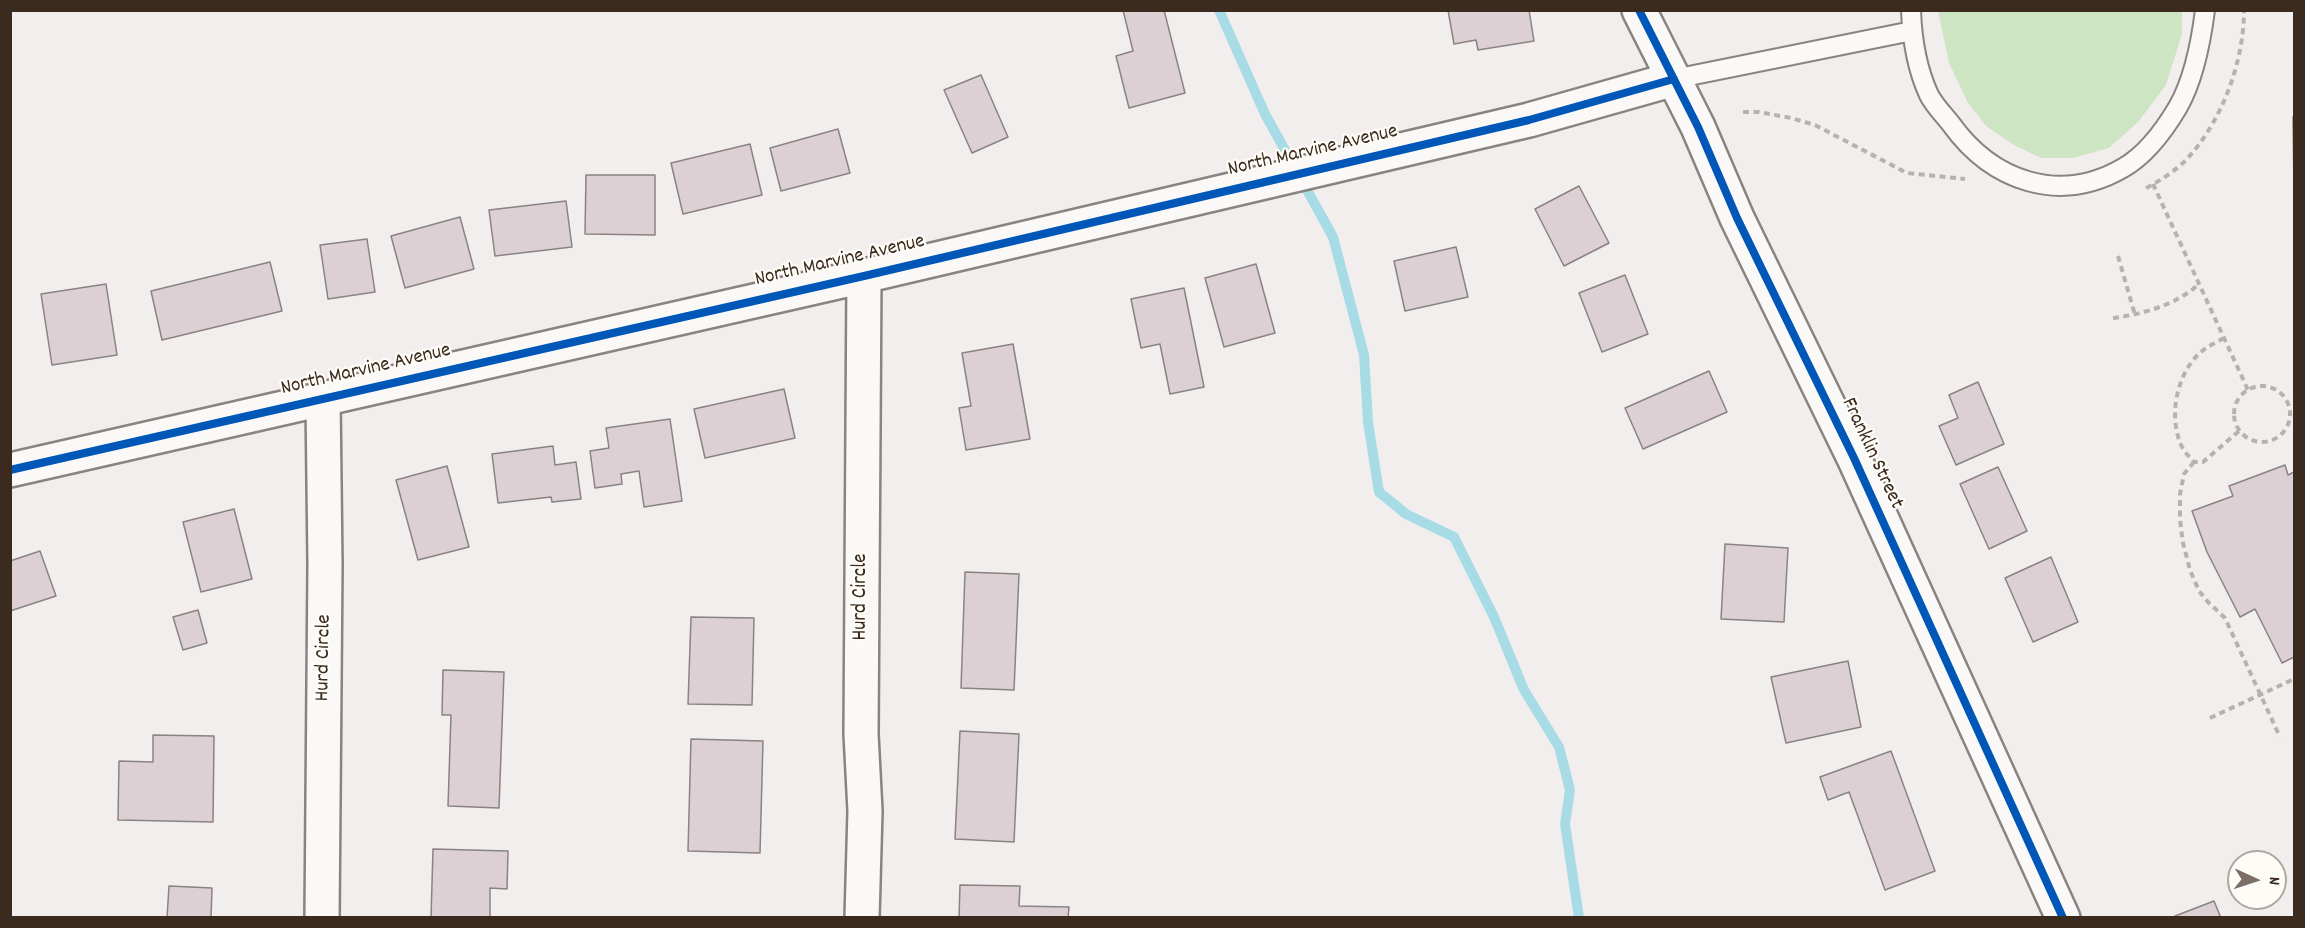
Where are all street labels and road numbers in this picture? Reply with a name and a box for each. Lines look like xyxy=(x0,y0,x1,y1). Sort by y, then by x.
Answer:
street label: North Marvine Avenue xyxy=(1226,120,1400,184)
street label: North Marvine Avenue xyxy=(753,230,927,294)
street label: North Marvine Avenue xyxy=(279,339,453,403)
street label: Franklin Street xyxy=(1834,394,1908,514)
street label: Hurd Circle xyxy=(849,554,875,640)
street label: Hurd Circle xyxy=(312,614,338,702)

